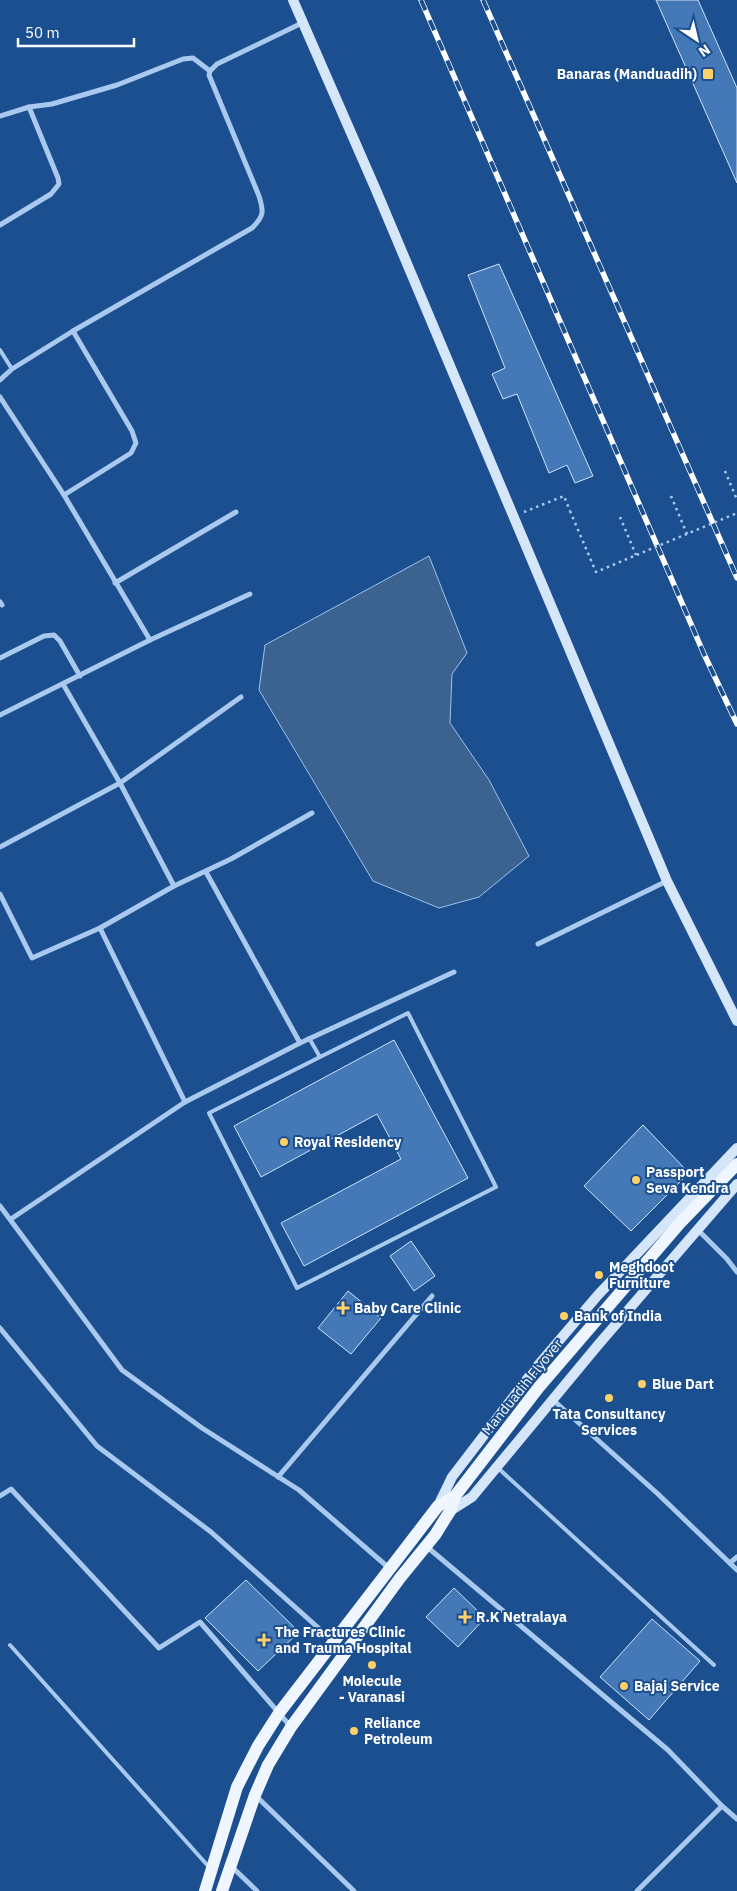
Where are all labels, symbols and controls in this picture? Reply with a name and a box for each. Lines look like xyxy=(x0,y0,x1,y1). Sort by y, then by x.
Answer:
scale bar xyxy=(18,15,134,47)
north arrow xyxy=(672,15,722,65)
text: 50 m xyxy=(25,23,60,42)
text: N xyxy=(695,40,714,61)
place label: Banaras (Manduadih) xyxy=(557,65,697,83)
marker: Banaras (Manduadih) xyxy=(701,67,715,81)
place label: Royal Residency xyxy=(294,1133,402,1151)
marker: Royal Residency xyxy=(278,1136,290,1148)
place label: Passport Seva Kendra xyxy=(646,1163,729,1197)
marker: Passport Seva Kendra xyxy=(630,1174,642,1186)
place label: Meghdoot Furniture xyxy=(609,1258,674,1292)
marker: Meghdoot Furniture xyxy=(593,1269,605,1281)
place label: Baby Care Clinic xyxy=(354,1299,461,1317)
marker: Baby Care Clinic xyxy=(336,1301,350,1315)
place label: Bank of India xyxy=(574,1307,662,1325)
marker: Bank of India xyxy=(558,1310,570,1322)
street label: Manduadih Flyover xyxy=(478,1335,566,1439)
place label: Blue Dart xyxy=(652,1375,714,1393)
marker: Blue Dart xyxy=(636,1378,648,1390)
marker: Tata Consultancy Services xyxy=(603,1392,615,1404)
place label: Tata Consultancy Services xyxy=(552,1405,666,1439)
place label: R.K Netralaya xyxy=(476,1608,567,1626)
marker: R.K Netralaya xyxy=(458,1610,472,1624)
place label: The Fractures Clinic and Trauma Hospital xyxy=(275,1623,411,1657)
marker: The Fractures Clinic and Trauma Hospital xyxy=(257,1633,271,1647)
marker: Molecule - Varanasi xyxy=(366,1659,378,1671)
place label: Molecule - Varanasi xyxy=(339,1672,405,1706)
place label: Bajaj Service xyxy=(634,1677,720,1695)
marker: Bajaj Service xyxy=(618,1680,630,1692)
place label: Reliance Petroleum xyxy=(364,1714,433,1748)
marker: Reliance Petroleum xyxy=(348,1725,360,1737)

